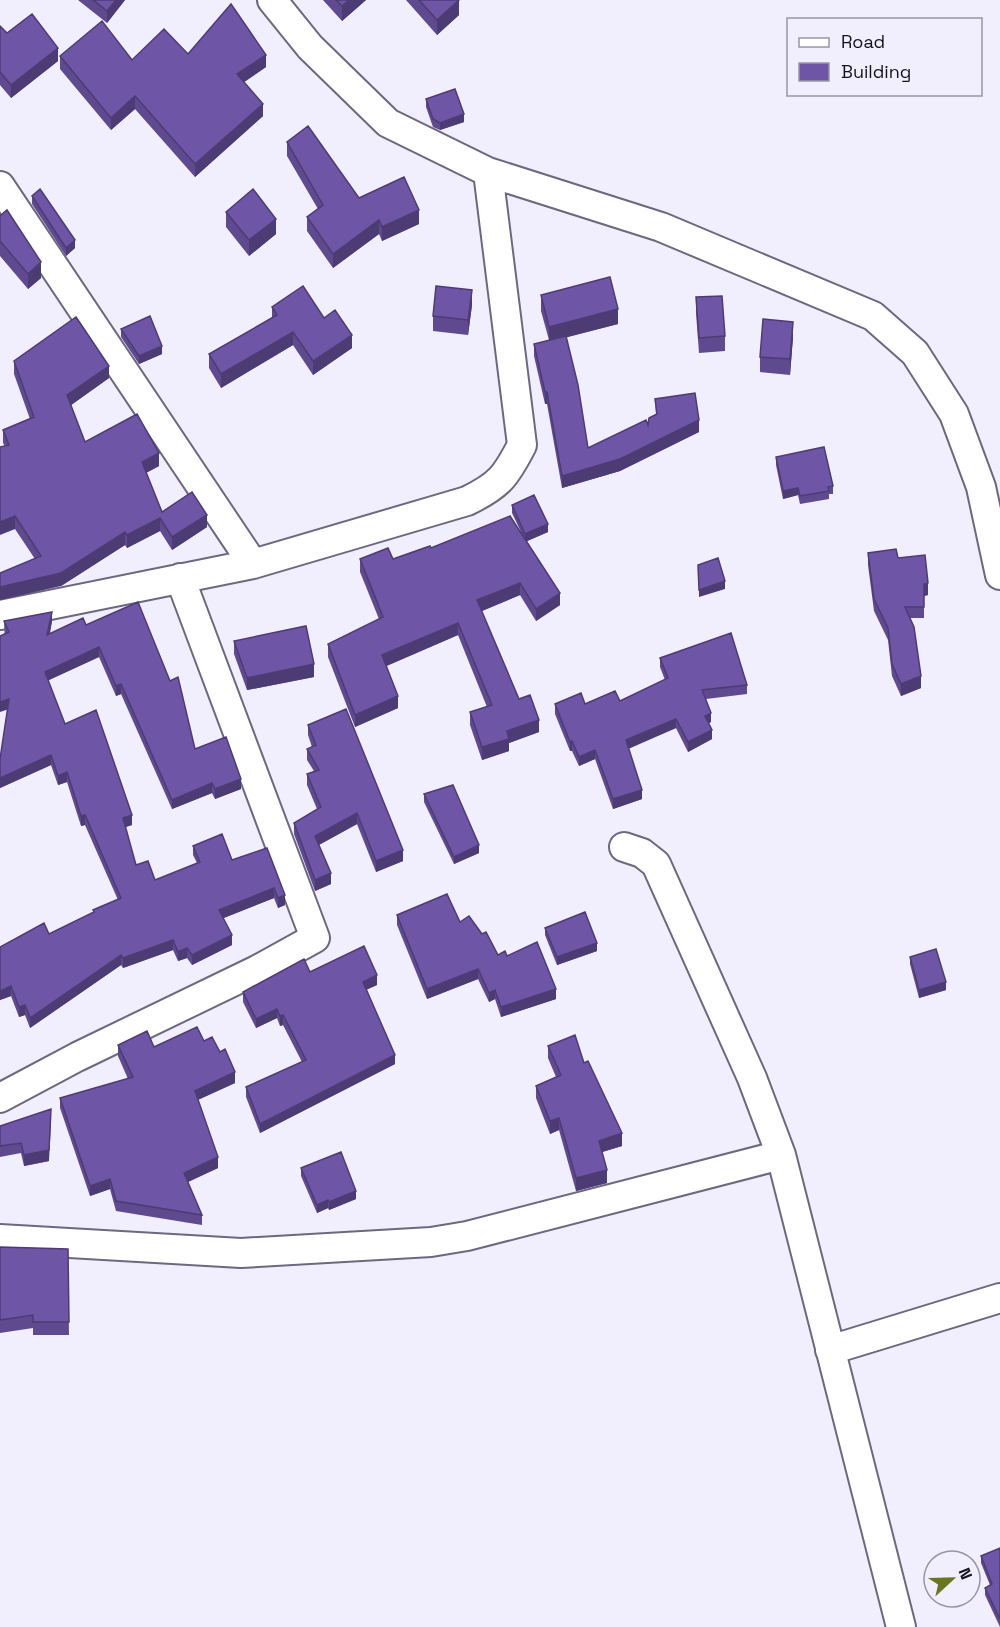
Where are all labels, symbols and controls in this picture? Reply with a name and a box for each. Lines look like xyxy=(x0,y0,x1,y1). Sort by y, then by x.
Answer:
legend xyxy=(787,18,982,96)
text: Road xyxy=(841,30,885,53)
text: Building xyxy=(841,60,911,83)
north arrow xyxy=(922,1549,982,1609)
text: N xyxy=(954,1565,977,1582)

